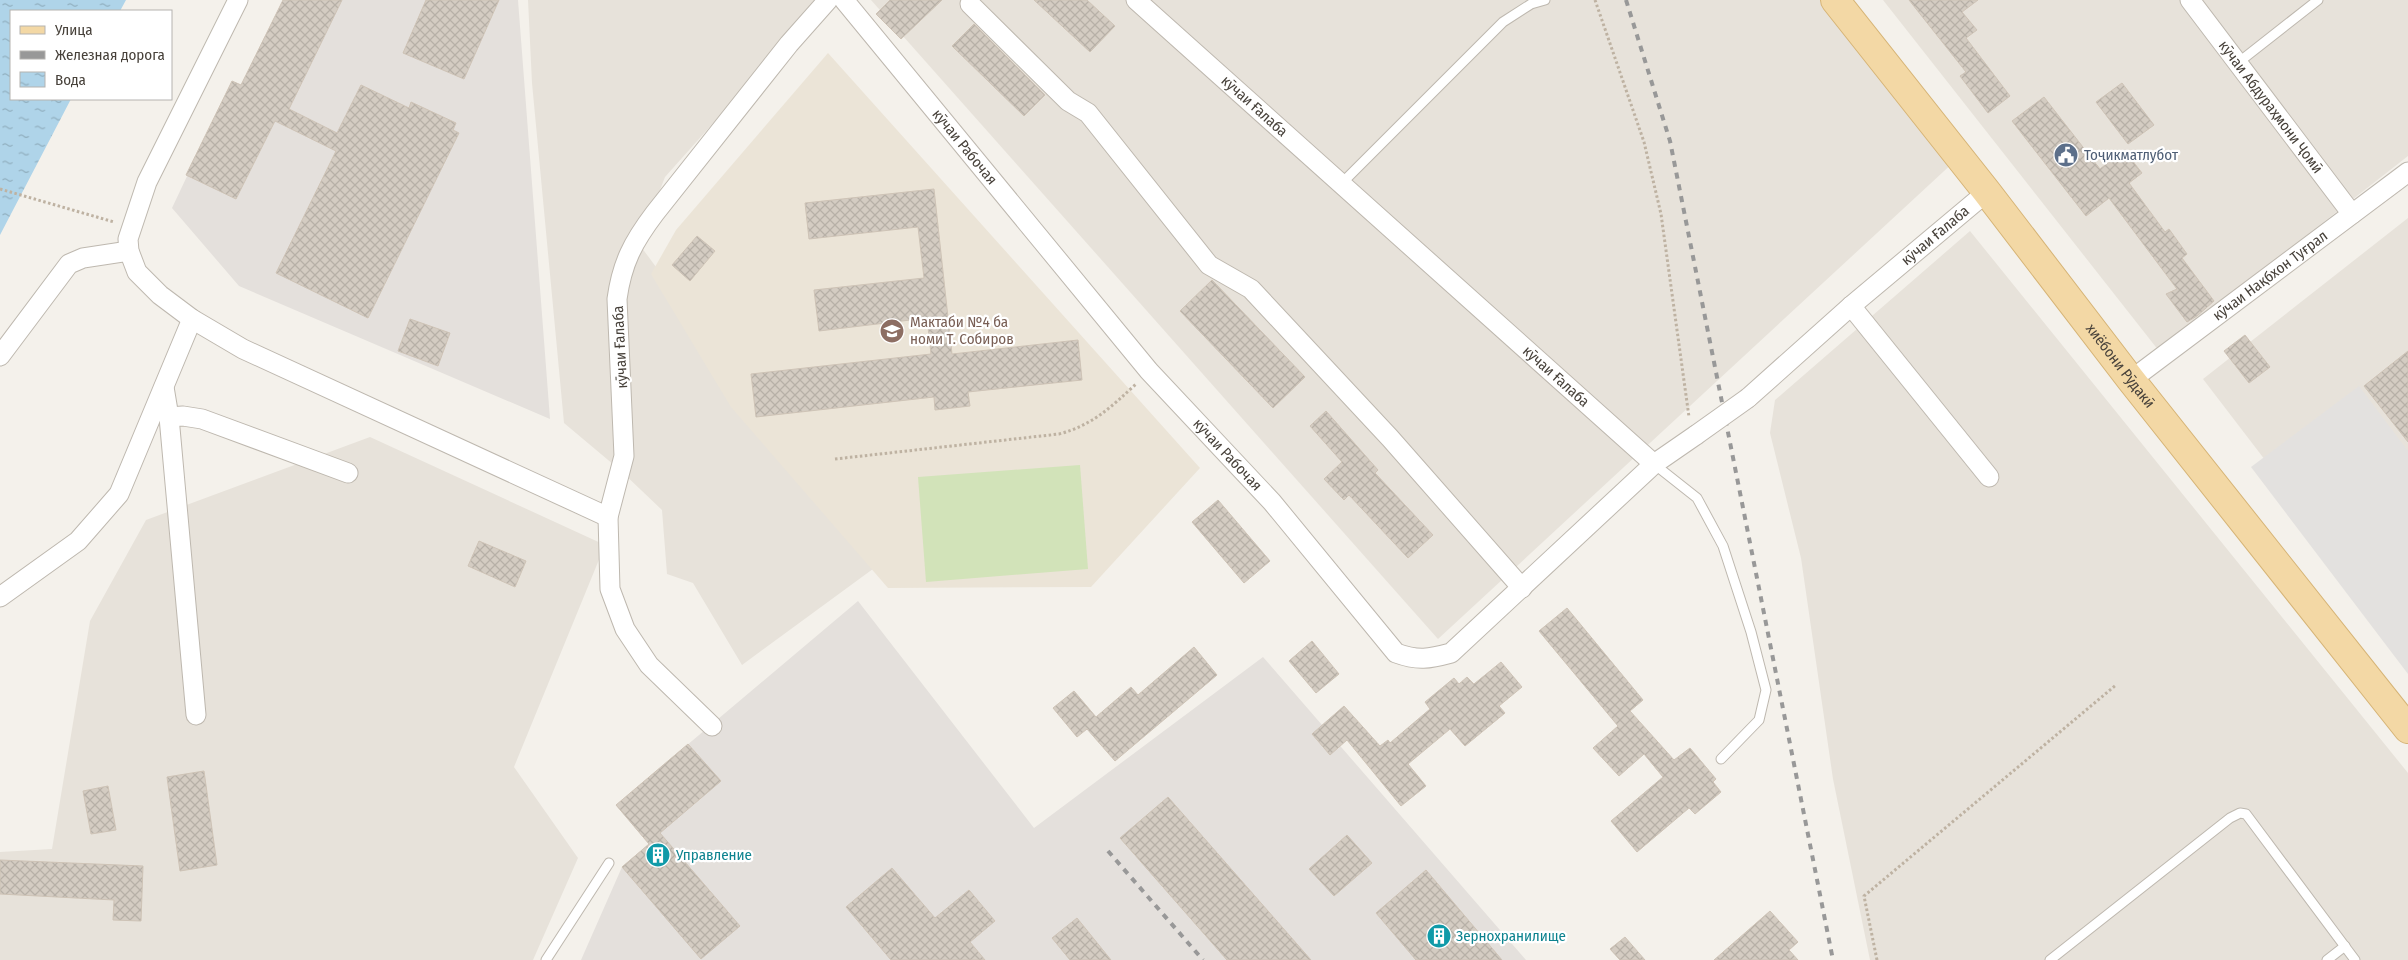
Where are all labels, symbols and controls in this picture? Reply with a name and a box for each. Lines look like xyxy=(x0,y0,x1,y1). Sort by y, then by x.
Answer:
legend xyxy=(10,10,172,100)
text: Улица xyxy=(54,21,93,39)
street label: кӯчаи Абдураҳмони Ҷомӣ xyxy=(2215,37,2327,177)
text: Железная дорога xyxy=(55,46,165,64)
text: Вода xyxy=(55,71,86,89)
street label: кӯчаи Ғалаба xyxy=(1217,72,1291,141)
street label: кӯчаи Рабочая xyxy=(928,105,1001,188)
public building icon: Тоҷикматлубот xyxy=(2053,142,2079,168)
place label: Тоҷикматлубот xyxy=(2084,146,2179,164)
street label: кӯчаи Ғалаба xyxy=(1898,202,1973,269)
street label: кӯчаи Нақбхон Туғрал xyxy=(2209,227,2331,324)
street label: кӯчаи Ғалаба xyxy=(609,305,631,389)
place label: Мактаби №4 ба номи Т. Собиров xyxy=(910,313,1014,348)
school or university icon: Мактаби №4 ба номи Т. Собиров xyxy=(879,318,905,344)
street label: хиёбони Рӯдакӣ xyxy=(2082,320,2159,412)
street label: кӯчаи Ғалаба xyxy=(1519,342,1593,411)
street label: кӯчаи Рабочая xyxy=(1189,415,1266,495)
building icon: Управление xyxy=(645,842,671,868)
place label: Управление xyxy=(675,846,752,864)
building icon: Зернохранилище xyxy=(1426,923,1452,949)
place label: Зернохранилище xyxy=(1456,927,1566,945)

